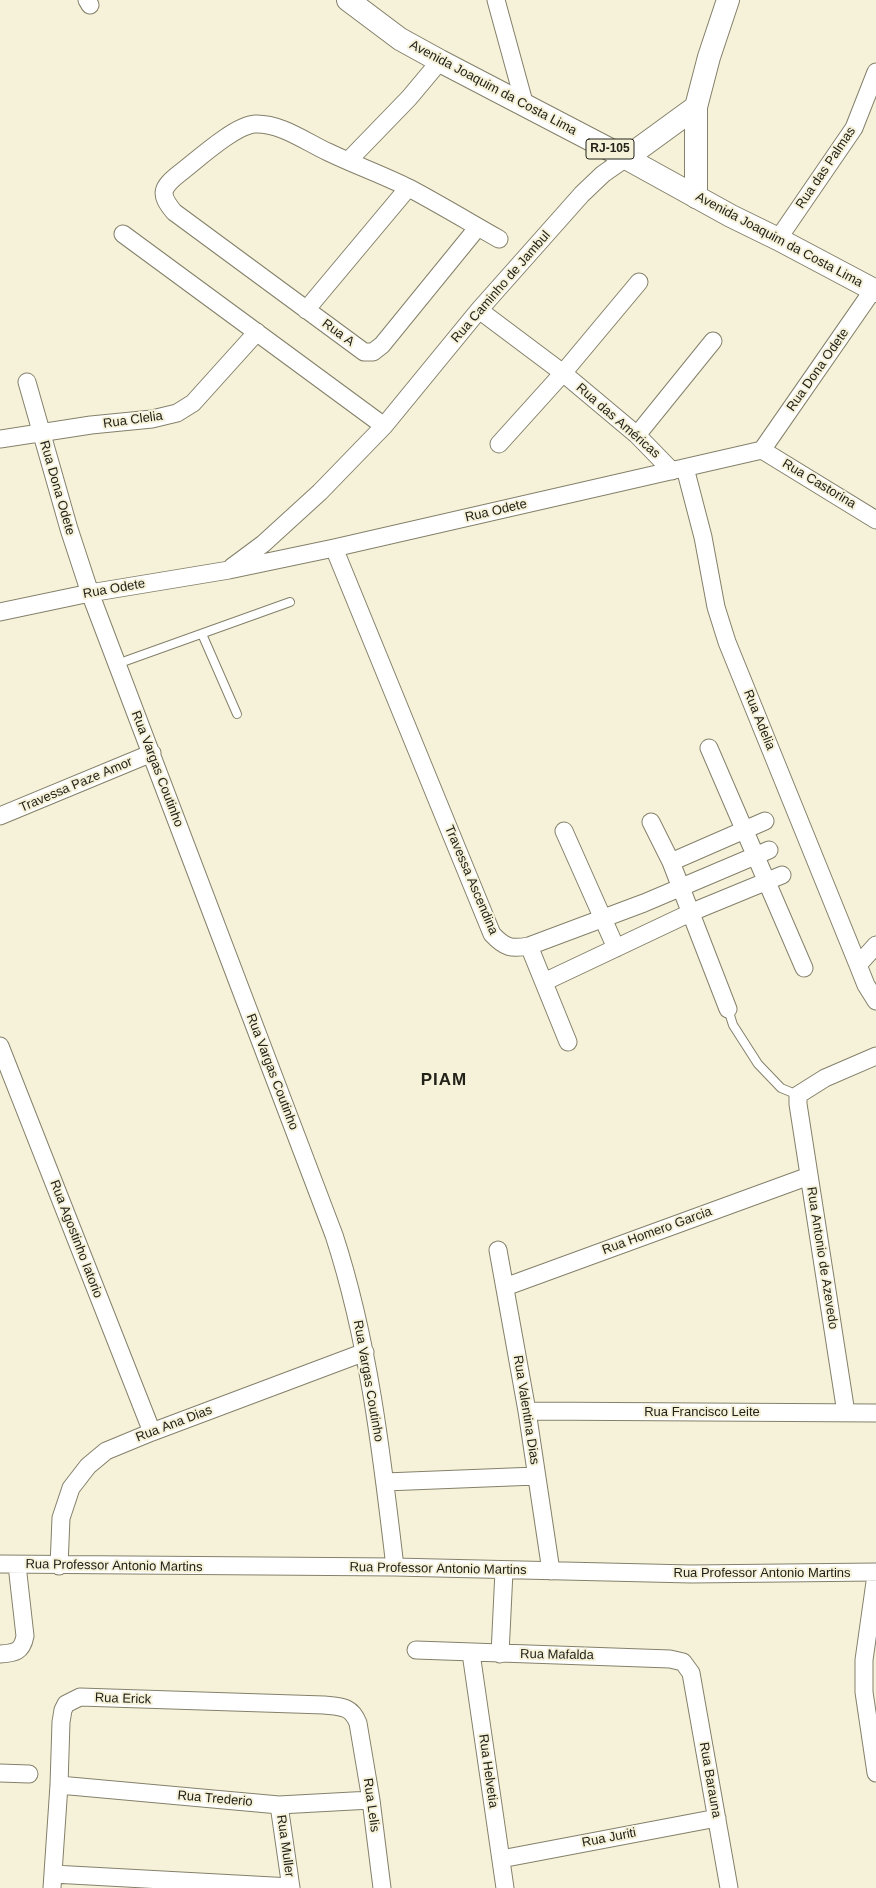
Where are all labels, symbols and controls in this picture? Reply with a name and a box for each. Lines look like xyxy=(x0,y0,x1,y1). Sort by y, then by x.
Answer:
street label: Avenida Joaquim da Costa Lima xyxy=(407,37,579,139)
street label: Rua das Palmas xyxy=(793,124,859,212)
road number: RJ-105 xyxy=(586,139,634,159)
street label: Avenida Joaquim da Costa Lima xyxy=(693,189,865,291)
street label: Rua Caminho de Jambul xyxy=(448,228,554,346)
street label: Rua A xyxy=(319,316,357,350)
street label: Rua Dona Odete xyxy=(784,326,852,414)
street label: Rua das Américas xyxy=(573,380,663,462)
street label: Rua Clelia xyxy=(102,408,164,432)
street label: Rua Dona Odete xyxy=(36,439,78,537)
street label: Rua Castorina xyxy=(779,456,859,512)
street label: Rua Odete xyxy=(464,496,528,526)
street label: Rua Odete xyxy=(82,576,146,602)
street label: Rua Adelia xyxy=(740,688,778,752)
street label: Rua Vargas Coutinho xyxy=(128,709,186,829)
street label: Travessa Paze Amor xyxy=(17,754,135,816)
street label: Travessa Ascendina xyxy=(441,823,501,937)
street label: Rua Vargas Coutinho xyxy=(243,1012,301,1132)
district label: PIAM xyxy=(421,1070,467,1090)
street label: Rua Agostinho Iatorio xyxy=(46,1178,106,1300)
street label: Rua Antonio de Azevedo xyxy=(803,1186,841,1330)
street label: Rua Homero Garcia xyxy=(600,1204,714,1258)
street label: Rua Vargas Coutinho xyxy=(350,1319,386,1443)
street label: Rua Valentina Dias xyxy=(510,1354,542,1466)
street label: Rua Ana Dias xyxy=(134,1402,214,1446)
street label: Rua Francisco Leite xyxy=(644,1404,760,1420)
street label: Rua Professor Antonio Martins xyxy=(25,1557,203,1575)
street label: Rua Professor Antonio Martins xyxy=(349,1560,527,1578)
street label: Rua Professor Antonio Martins xyxy=(673,1565,851,1581)
street label: Rua Mafalda xyxy=(520,1647,594,1663)
street label: Rua Erick xyxy=(95,1690,151,1708)
street label: Rua Helvetia xyxy=(475,1733,501,1809)
street label: Rua Barauna xyxy=(696,1741,724,1819)
street label: Rua Lelis xyxy=(360,1777,382,1833)
street label: Rua Trederio xyxy=(177,1788,253,1810)
street label: Rua Muller xyxy=(273,1814,297,1878)
street label: Rua Juriti xyxy=(581,1825,637,1851)

